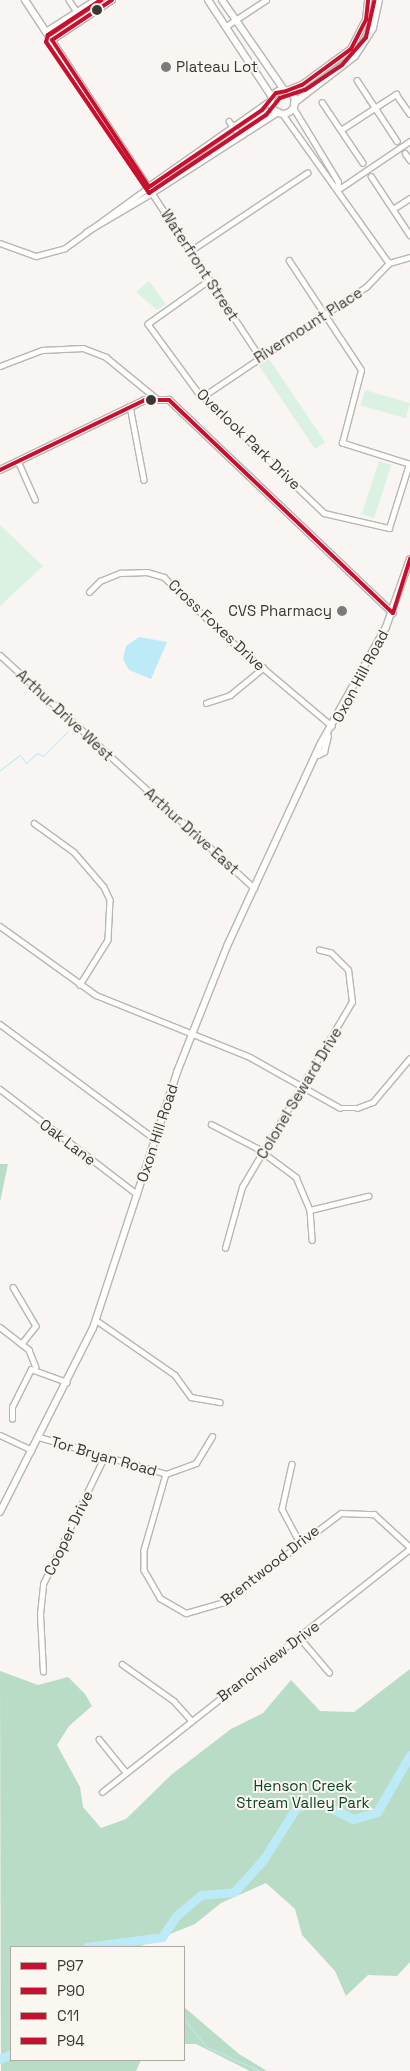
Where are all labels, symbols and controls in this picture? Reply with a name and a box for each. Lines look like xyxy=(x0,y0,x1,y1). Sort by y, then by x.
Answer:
unlabelled marker xyxy=(92,5,102,15)
place label: Plateau Lot xyxy=(176,58,258,76)
marker: Plateau Lot xyxy=(160,61,172,73)
street label: Waterfront Street xyxy=(157,206,243,324)
street label: Rivermount Place xyxy=(250,283,366,367)
street label: Overlook Park Drive xyxy=(193,385,305,493)
unlabelled marker xyxy=(146,395,156,405)
street label: Cross Foxes Drive xyxy=(165,576,269,674)
place label: CVS Pharmacy xyxy=(228,602,332,620)
marker: CVS Pharmacy xyxy=(336,605,348,617)
street label: Oxon Hill Road xyxy=(328,627,392,725)
street label: Arthur Drive West xyxy=(13,665,117,765)
street label: Arthur Drive East xyxy=(141,784,243,878)
street label: Colonel Seward Drive xyxy=(252,1024,346,1162)
street label: Oxon Hill Road xyxy=(133,1082,181,1184)
street label: Oak Lane xyxy=(36,1115,100,1169)
street label: Tor Bryan Road xyxy=(49,1432,159,1480)
street label: Cooper Drive xyxy=(40,1488,96,1578)
street label: Brentwood Drive xyxy=(217,1521,323,1609)
street label: Branchview Drive xyxy=(213,1617,323,1705)
park label: Henson Creek Stream Valley Park xyxy=(236,1776,370,1811)
legend xyxy=(10,1946,185,2061)
text: P97 xyxy=(57,1956,83,1975)
text: P90 xyxy=(57,1981,85,2000)
text: C11 xyxy=(57,2006,79,2025)
text: P94 xyxy=(57,2031,85,2050)

